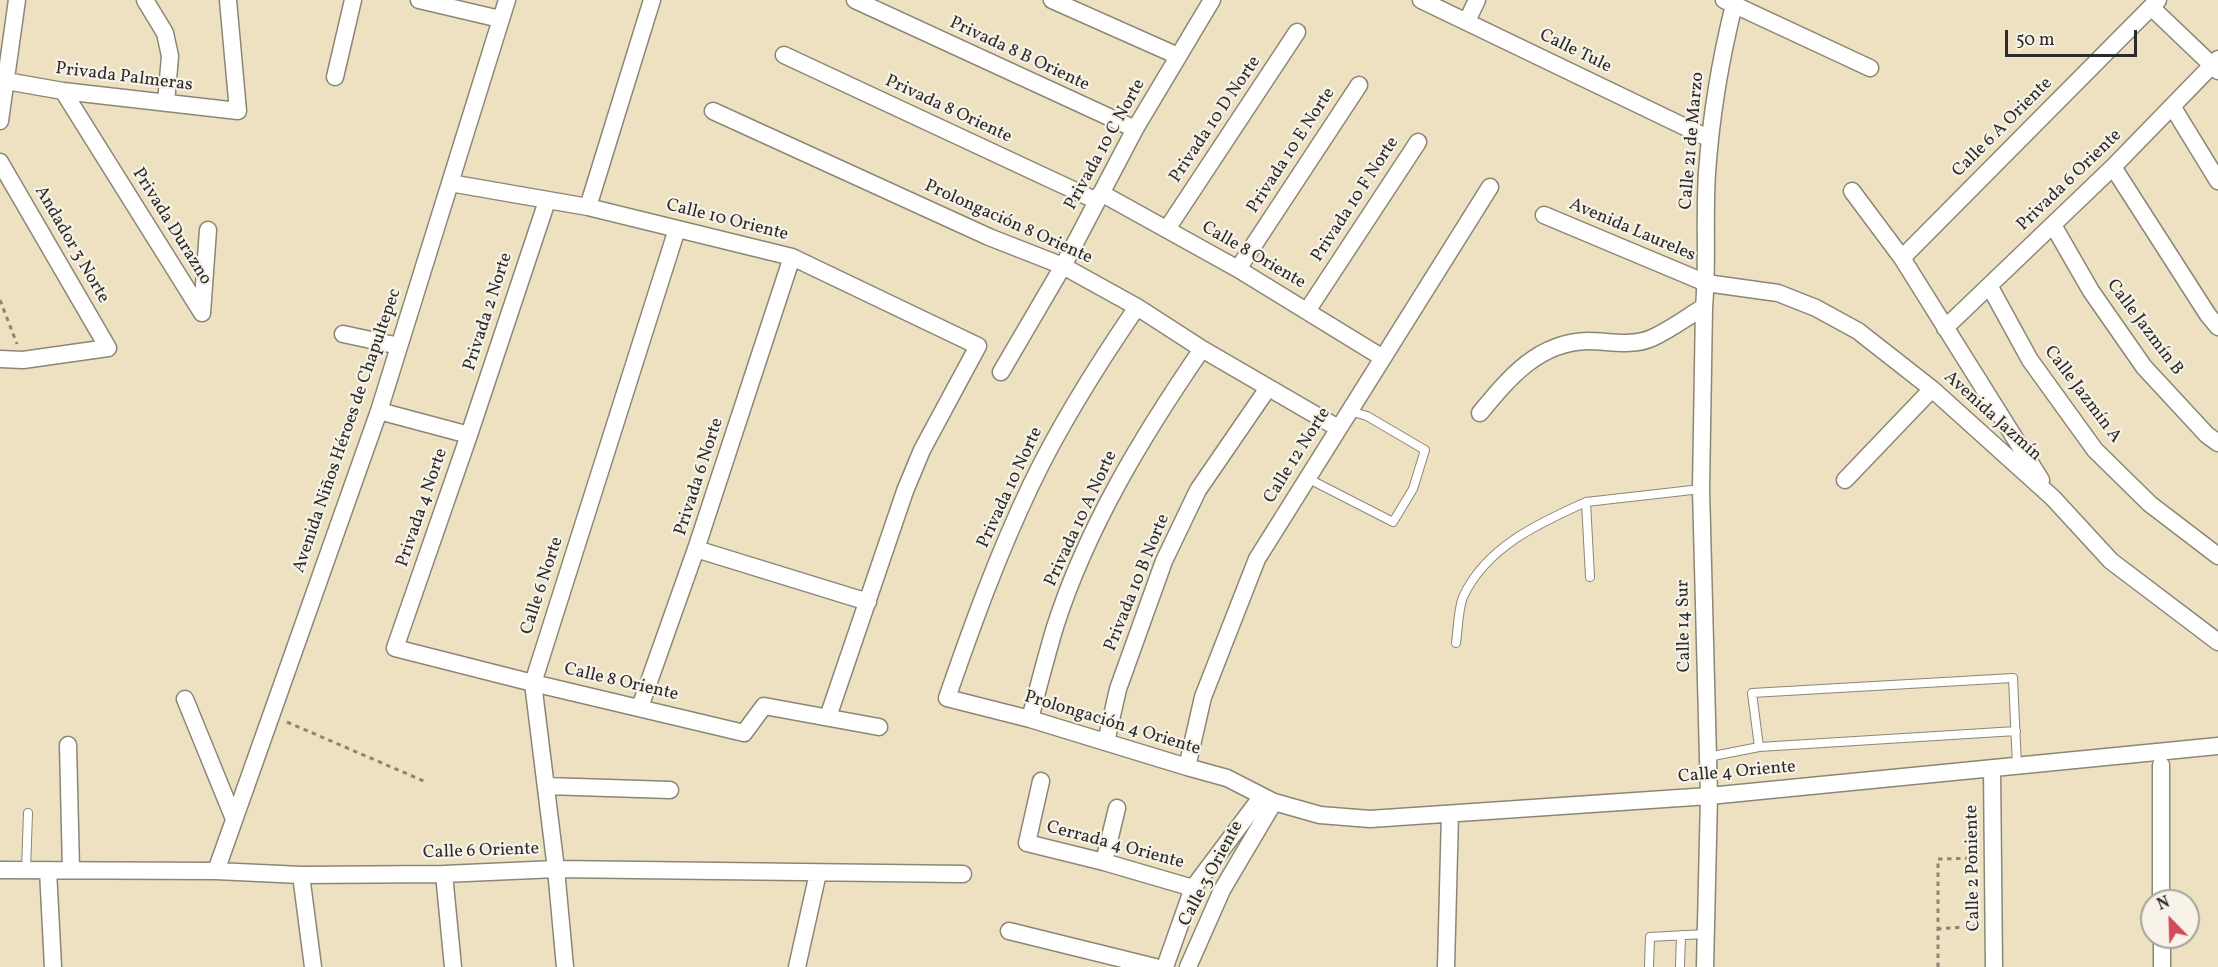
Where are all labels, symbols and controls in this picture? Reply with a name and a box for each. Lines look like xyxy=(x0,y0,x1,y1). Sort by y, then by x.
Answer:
street label: Privada 8 B Oriente xyxy=(945,13,1093,97)
scale bar xyxy=(2008,18,2140,56)
street label: Calle Tule xyxy=(1536,25,1614,79)
text: 50 m xyxy=(2016,28,2055,53)
street label: Privada 10 D Norte xyxy=(1166,53,1266,187)
street label: Privada Palmeras xyxy=(54,59,194,97)
street label: Privada 8 Oriente xyxy=(881,71,1015,149)
street label: Calle 21 de Marzo xyxy=(1676,71,1710,211)
street label: Calle 6 A Oriente xyxy=(1948,73,2058,183)
street label: Privada 10 C Norte xyxy=(1061,76,1151,214)
street label: Privada 10 E Norte xyxy=(1243,84,1341,218)
street label: Privada 6 Oriente xyxy=(2013,126,2127,236)
street label: Privada 10 F Norte xyxy=(1307,133,1405,267)
street label: Privada Durazno xyxy=(126,165,216,289)
street label: Prolongación 8 Oriente xyxy=(921,176,1095,270)
street label: Andador 3 Norte xyxy=(29,183,113,307)
street label: Calle 10 Oriente xyxy=(664,195,790,247)
street label: Avenida Laureles xyxy=(1566,195,1698,267)
street label: Calle 8 Oriente xyxy=(1197,218,1309,294)
street label: Privada 2 Norte xyxy=(460,250,518,374)
street label: Calle Jazmín B xyxy=(2101,276,2187,380)
street label: Avenida Niños Héroes de Chapultepec xyxy=(289,286,407,576)
street label: Calle Jazmín A xyxy=(2039,342,2125,448)
street label: Avenida Jazmín xyxy=(1939,367,2045,467)
street label: Calle 12 Norte xyxy=(1260,404,1336,508)
street label: Privada 6 Norte xyxy=(671,415,729,539)
street label: Privada 10 Norte xyxy=(973,424,1049,552)
street label: Privada 4 Norte xyxy=(393,446,453,570)
street label: Privada 10 A Norte xyxy=(1041,448,1123,590)
street label: Privada 10 B Norte xyxy=(1101,511,1175,655)
street label: Calle 6 Norte xyxy=(517,534,569,638)
street label: Calle 14 Sur xyxy=(1673,580,1697,672)
street label: Calle 8 Oriente xyxy=(562,659,680,707)
street label: Prolongación 4 Oriente xyxy=(1021,687,1203,761)
street label: Calle 4 Oriente xyxy=(1677,757,1797,789)
street label: Calle 2 Poniente xyxy=(1962,804,1986,932)
street label: Cerrada 4 Oriente xyxy=(1044,817,1186,875)
street label: Calle 3 Oriente xyxy=(1175,817,1249,931)
street label: Calle 6 Oriente xyxy=(422,839,540,865)
north arrow xyxy=(2140,889,2200,949)
text: N xyxy=(2154,892,2173,917)

